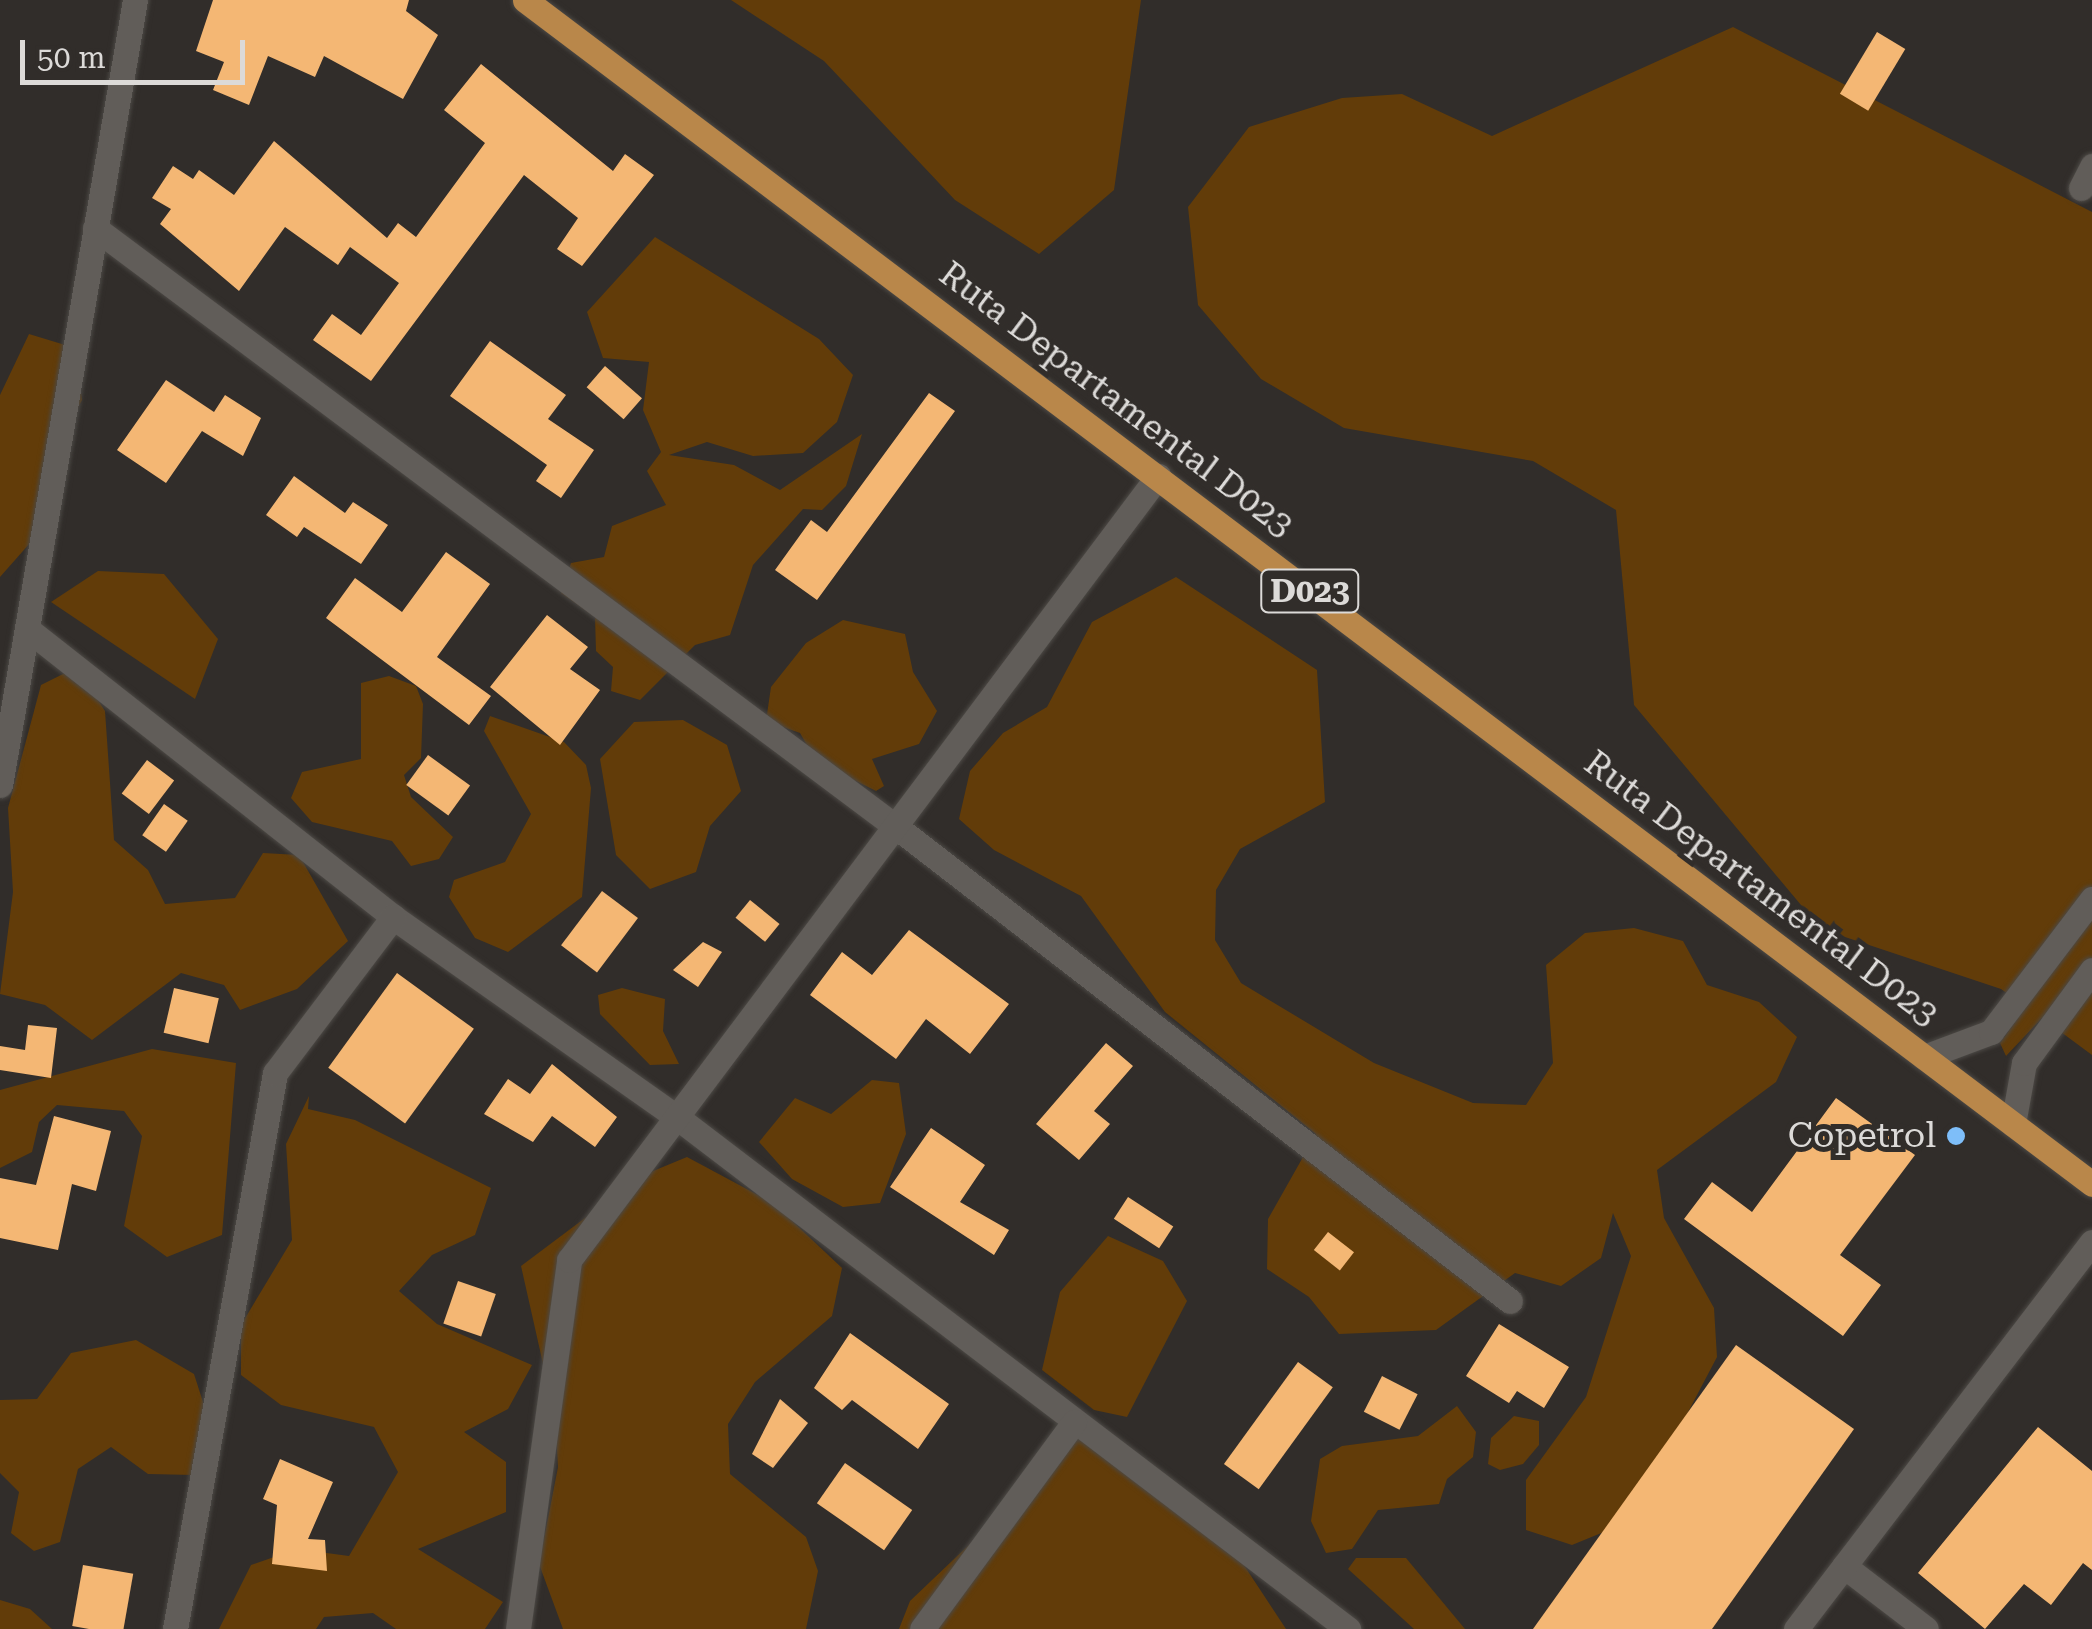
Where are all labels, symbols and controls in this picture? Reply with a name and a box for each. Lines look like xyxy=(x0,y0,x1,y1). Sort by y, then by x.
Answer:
scale bar xyxy=(25,20,250,82)
text: 50 m xyxy=(37,40,106,75)
street label: Ruta Departamental D023 xyxy=(931,253,1301,547)
road number: D023 xyxy=(1260,564,1360,618)
street label: Ruta Departamental D023 xyxy=(1576,742,1946,1036)
place label: Copetrol xyxy=(1788,1115,1936,1157)
marker: Copetrol xyxy=(1945,1125,1967,1147)

